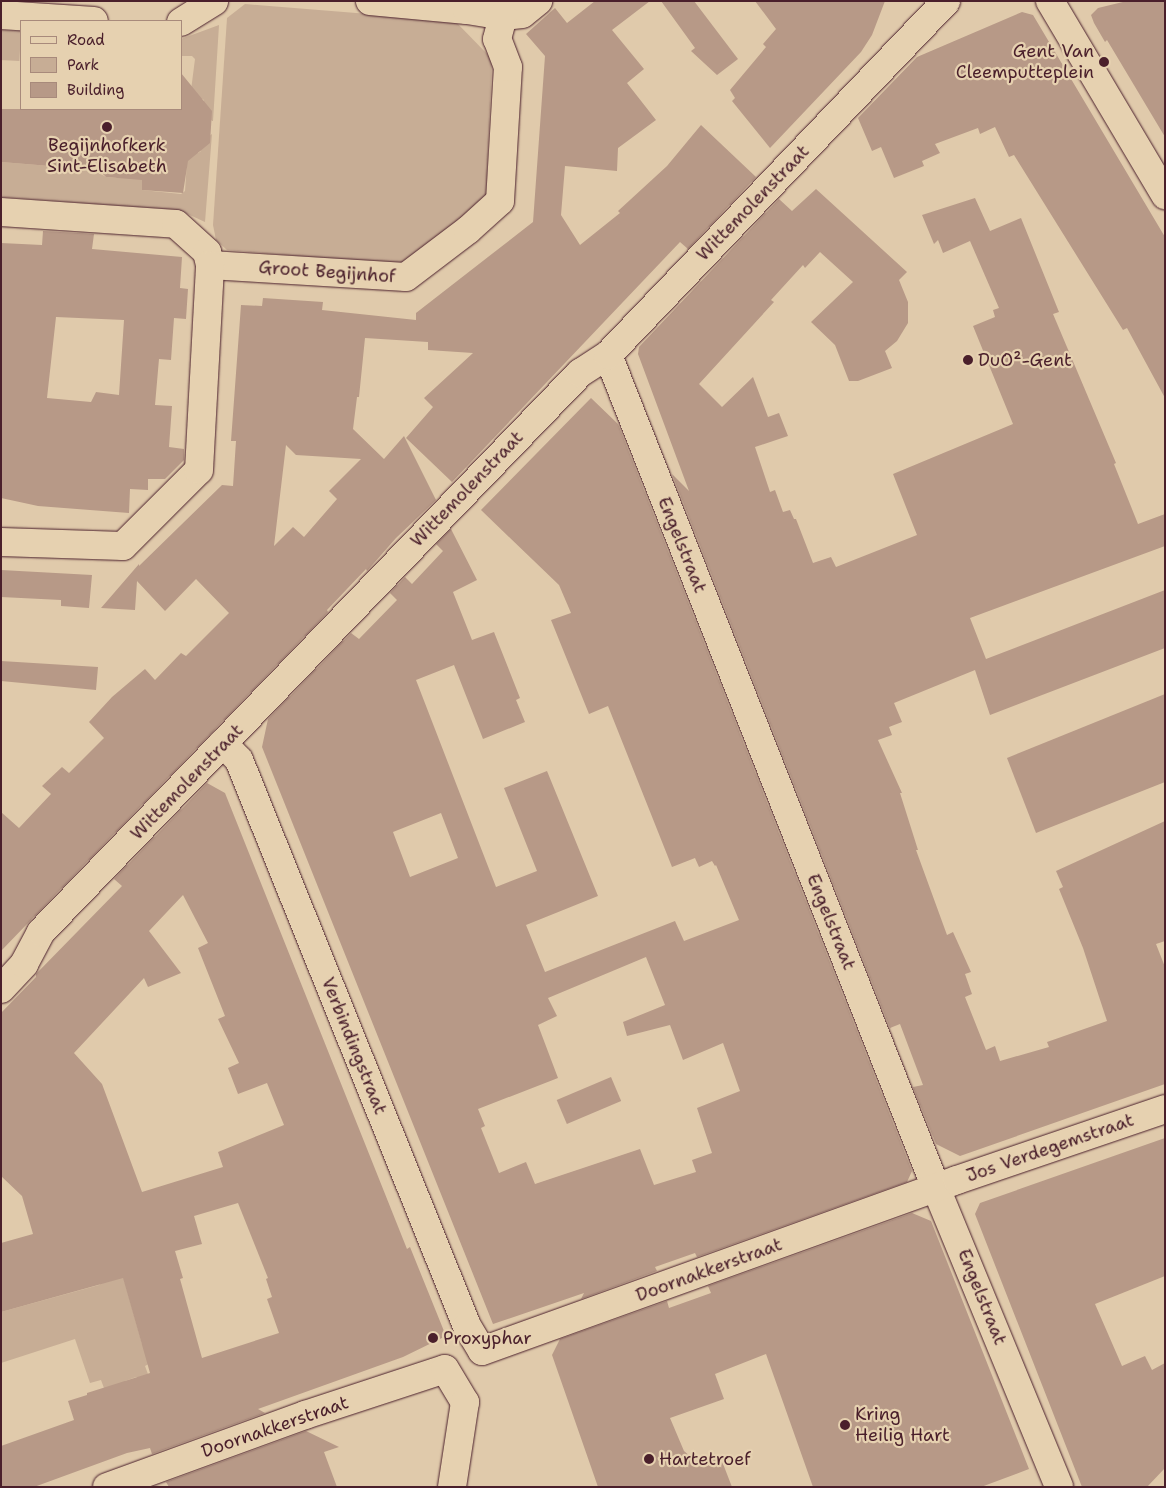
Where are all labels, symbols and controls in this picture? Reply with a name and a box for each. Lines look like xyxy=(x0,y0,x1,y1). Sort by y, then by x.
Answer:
legend xyxy=(20,20,182,110)
text: Road xyxy=(67,30,105,50)
place label: Gent Van Cleemputteplein xyxy=(956,41,1094,84)
text: Park xyxy=(67,55,99,75)
marker: Gent Van Cleemputteplein xyxy=(1098,56,1110,68)
text: Building xyxy=(67,80,124,100)
marker: Begijnhofkerk Sint-Elisabeth xyxy=(101,121,113,133)
place label: Begijnhofkerk Sint-Elisabeth xyxy=(47,135,167,178)
street label: Wittemolenstraat xyxy=(692,140,814,266)
street label: Groot Begijnhof xyxy=(258,256,396,288)
place label: DuO²-Gent xyxy=(978,349,1072,371)
marker: DuO²-Gent xyxy=(962,354,974,366)
street label: Wittemolenstraat xyxy=(406,426,528,552)
street label: Engelstraat xyxy=(653,494,711,596)
street label: Wittemolenstraat xyxy=(126,719,248,845)
street label: Engelstraat xyxy=(802,871,860,973)
street label: Verbindingstraat xyxy=(317,974,391,1118)
street label: Jos Verdegemstraat xyxy=(963,1109,1137,1187)
street label: Doornakkerstraat xyxy=(633,1234,785,1306)
street label: Engelstraat xyxy=(953,1246,1011,1348)
place label: Proxyphar xyxy=(443,1327,532,1349)
marker: Proxyphar xyxy=(427,1332,439,1344)
street label: Doornakkerstraat xyxy=(199,1392,351,1462)
place label: Kring Heilig Hart xyxy=(855,1404,950,1446)
marker: Kring Heilig Hart xyxy=(839,1419,851,1431)
place label: Hartetroef xyxy=(659,1448,751,1470)
marker: Hartetroef xyxy=(643,1453,655,1465)

